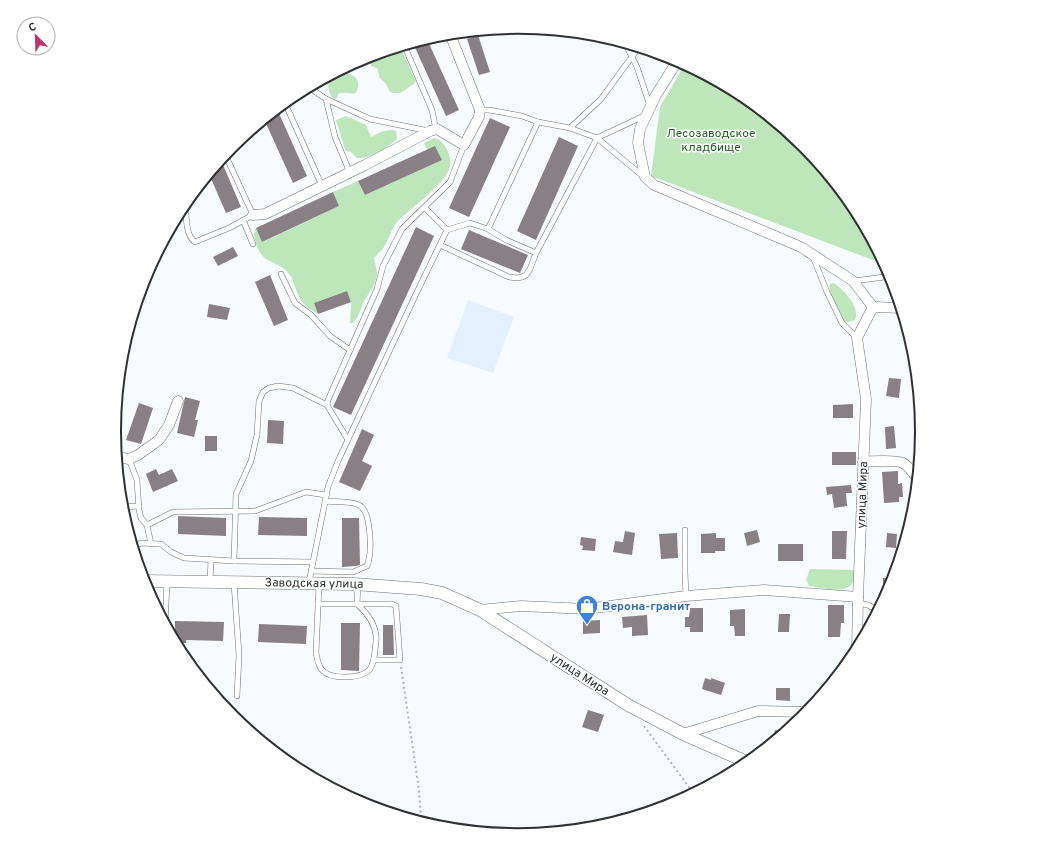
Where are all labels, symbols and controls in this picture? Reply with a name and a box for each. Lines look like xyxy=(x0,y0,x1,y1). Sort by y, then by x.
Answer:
north arrow xyxy=(16,16,56,56)
text: С xyxy=(27,20,38,36)
park label: Лесозаводское кладбище xyxy=(666,126,756,156)
street label: улица Мира xyxy=(854,461,872,529)
street label: Заводская улица xyxy=(264,575,364,593)
shop icon: Верона-гранит xyxy=(574,593,600,626)
place label: Верона-гранит xyxy=(602,599,690,615)
street label: улица Мира xyxy=(547,650,612,700)

